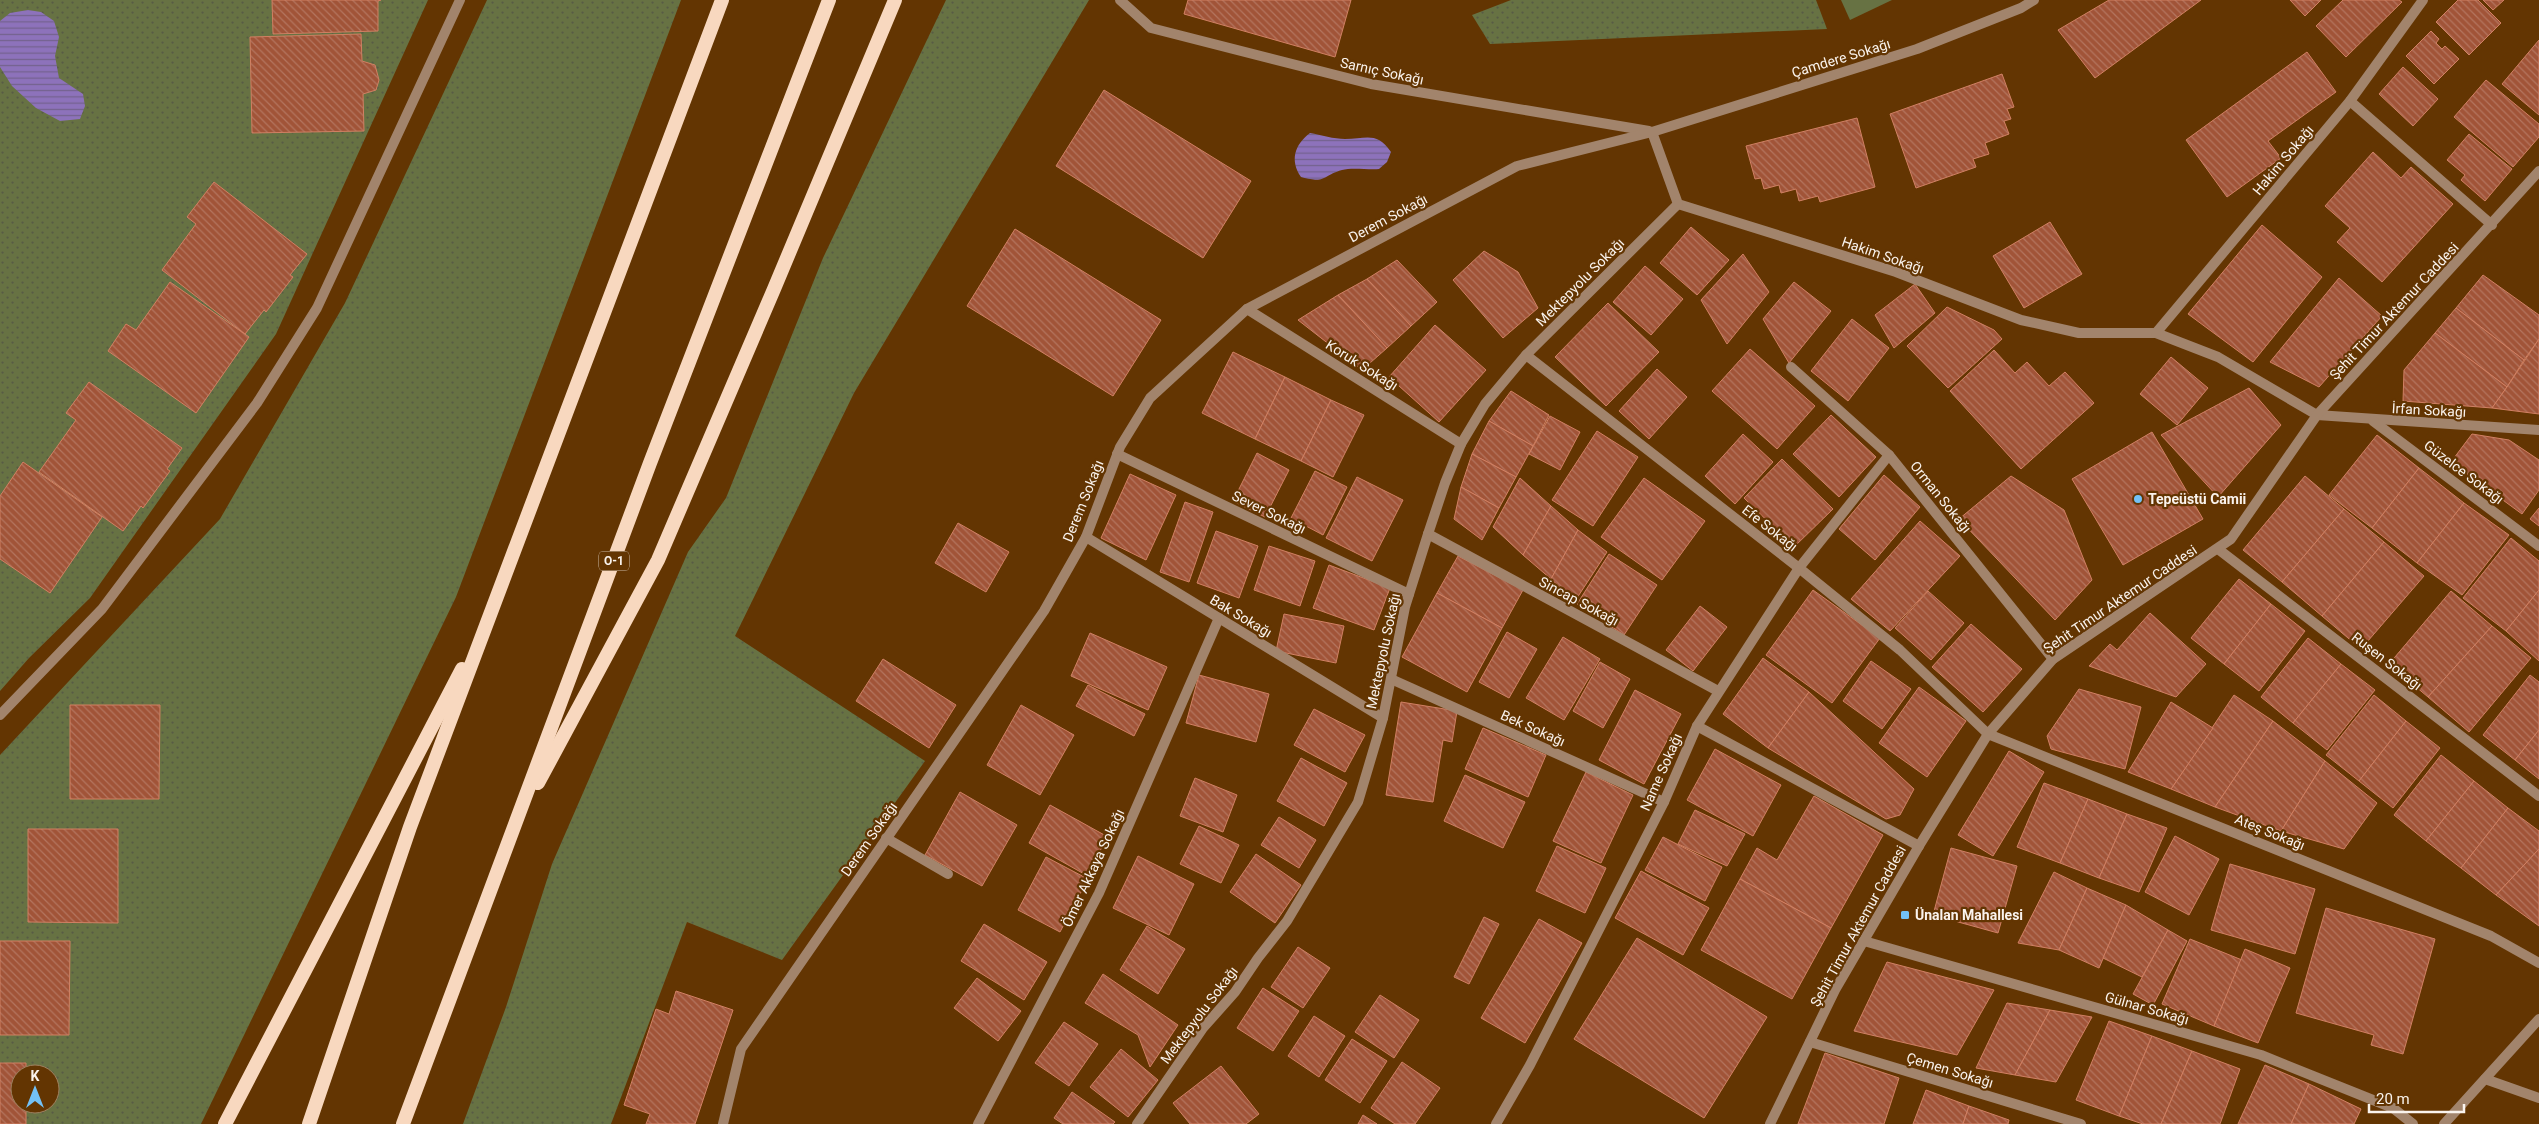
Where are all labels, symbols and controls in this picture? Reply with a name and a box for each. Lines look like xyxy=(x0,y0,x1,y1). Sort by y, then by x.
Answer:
street label: Çamdere Sokağı xyxy=(1790,35,1892,81)
street label: Sarnıç Sokağı xyxy=(1339,54,1425,88)
street label: Hakim Sokağı xyxy=(2249,122,2317,198)
street label: Derem Sokağı xyxy=(1346,191,1430,245)
street label: Hakim Sokağı xyxy=(1840,233,1926,277)
street label: Mektepyolu Sokağı xyxy=(1533,235,1627,329)
street label: Şehit Timur Aktemur Caddesi xyxy=(2326,239,2462,383)
street label: Koruk Sokağı xyxy=(1323,337,1401,393)
street label: İrfan Sokağı xyxy=(2391,400,2467,420)
street label: Güzelce Sokağı xyxy=(2421,437,2507,507)
street label: Derem Sokağı xyxy=(1059,458,1107,544)
street label: Orman Sokağı xyxy=(1907,458,1975,536)
street label: Sever Sokağı xyxy=(1229,487,1309,537)
place label: Tepeüstü Camii xyxy=(2148,491,2246,507)
marker: Tepeüstü Camii xyxy=(2132,493,2144,505)
street label: Efe Sokağı xyxy=(1739,501,1801,555)
street label: Şehit Timur Aktemur Caddesi xyxy=(2040,542,2200,656)
road number: O-1 xyxy=(599,552,629,570)
street label: Sincap Sokağı xyxy=(1536,573,1622,629)
street label: Bak Sokağı xyxy=(1207,591,1275,641)
street label: Mektepyolu Sokağı xyxy=(1363,592,1403,710)
street label: Ruşen Sokağı xyxy=(2349,629,2425,693)
street label: Bek Sokağı xyxy=(1498,707,1568,749)
street label: Name Sokağı xyxy=(1637,731,1685,813)
street label: Derem Sokağı xyxy=(838,799,900,879)
street label: Ömer Akkaya Sokağı xyxy=(1059,806,1127,930)
street label: Ateş Sokağı xyxy=(2233,811,2307,853)
street label: Şehit Timur Aktemur Caddesi xyxy=(1807,843,1909,1009)
place label: Ünalan Mahallesi xyxy=(1915,907,2023,923)
marker: Ünalan Mahallesi xyxy=(1899,909,1911,921)
street label: Mektepyolu Sokağı xyxy=(1157,963,1241,1067)
street label: Gülnar Sokağı xyxy=(2103,988,2191,1028)
street label: Çemen Sokağı xyxy=(1905,1049,1995,1091)
north arrow xyxy=(10,1064,60,1114)
text: K xyxy=(31,1068,40,1084)
scale bar xyxy=(2369,1082,2464,1114)
text: 20 m xyxy=(2376,1090,2410,1108)

